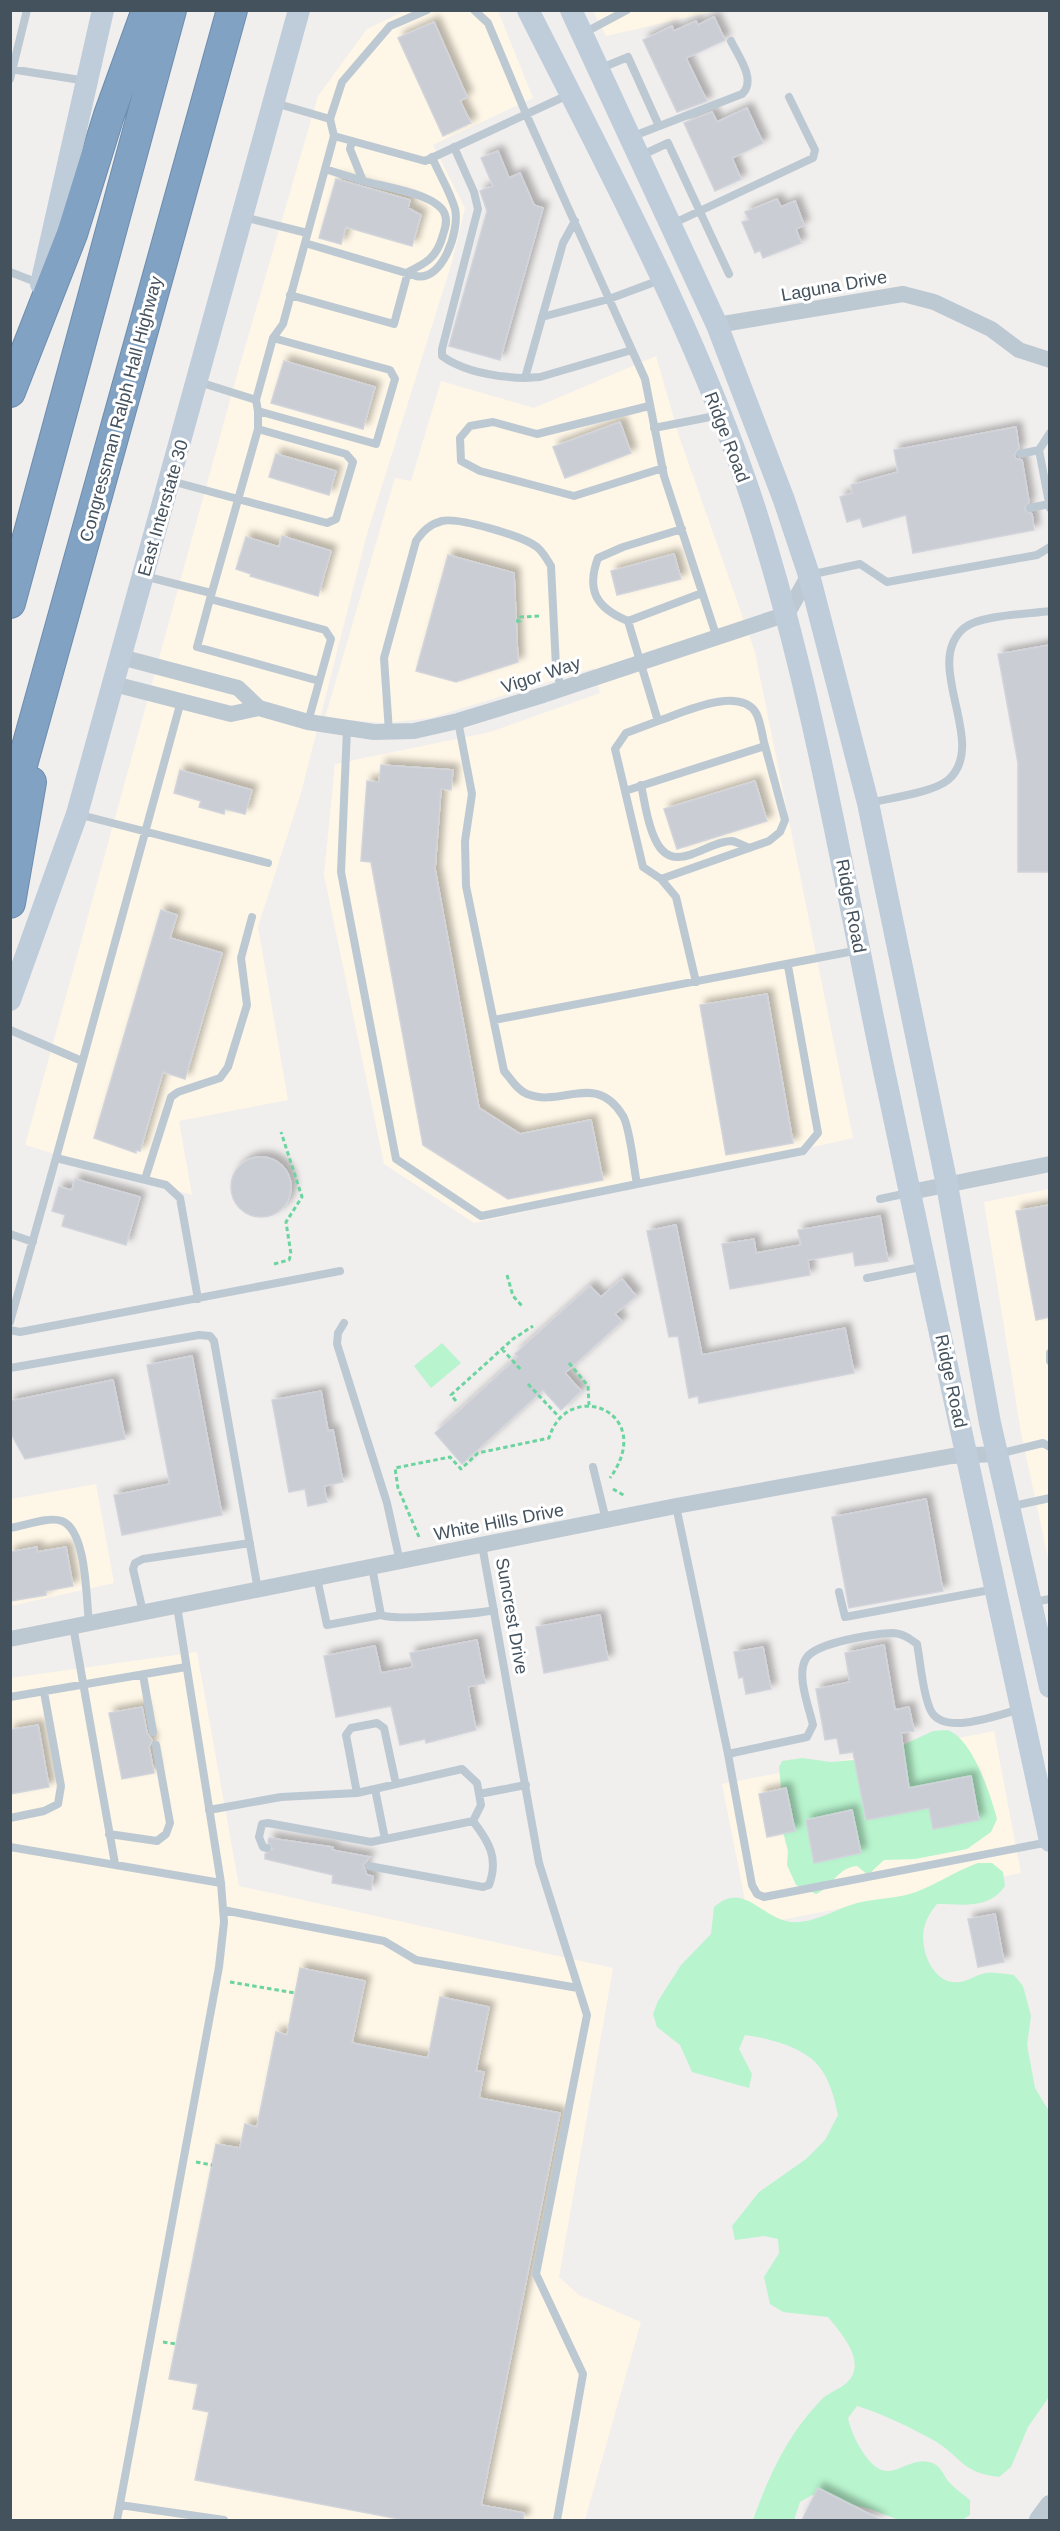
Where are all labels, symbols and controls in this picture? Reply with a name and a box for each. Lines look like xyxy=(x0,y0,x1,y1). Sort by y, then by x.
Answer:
street label: Laguna Drive xyxy=(780,267,888,305)
street label: Congressman Ralph Hall Highway xyxy=(76,274,166,544)
street label: Ridge Road xyxy=(701,389,753,485)
street label: East Interstate 30 xyxy=(134,437,192,579)
street label: Vigor Way xyxy=(499,653,583,697)
street label: Ridge Road xyxy=(832,857,870,955)
street label: Ridge Road xyxy=(931,1332,971,1430)
street label: White Hills Drive xyxy=(432,1500,566,1544)
street label: Suncrest Drive xyxy=(492,1556,532,1676)

